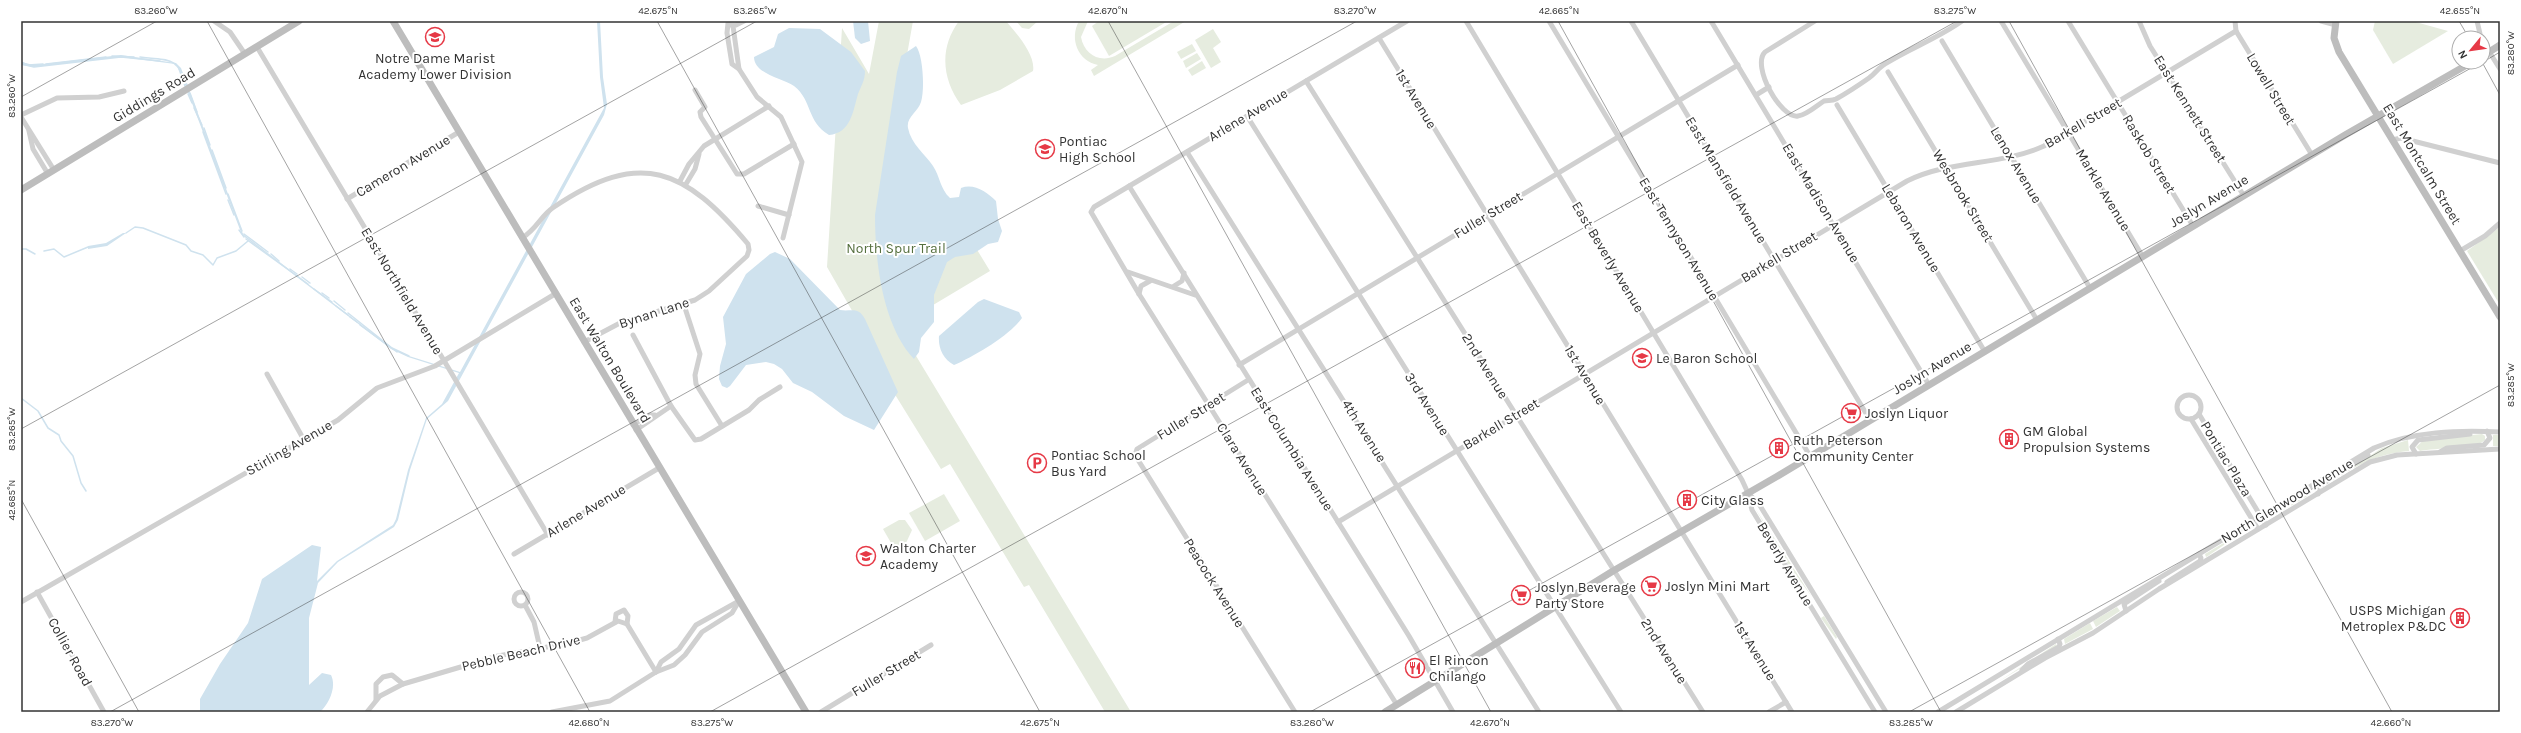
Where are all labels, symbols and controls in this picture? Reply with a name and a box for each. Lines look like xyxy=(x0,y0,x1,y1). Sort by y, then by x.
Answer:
text: 83.260°W xyxy=(134,5,178,17)
text: 42.675°N xyxy=(638,5,678,17)
text: 83.265°W xyxy=(733,5,777,17)
text: 42.670°N xyxy=(1088,5,1128,17)
text: 83.270°W xyxy=(1334,5,1376,17)
text: 42.665°N xyxy=(1539,5,1579,17)
text: 83.275°W xyxy=(1934,5,1976,17)
text: 42.655°N xyxy=(2440,5,2480,17)
school or university icon: Notre Dame Marist Academy Lower Division xyxy=(424,26,446,48)
north arrow xyxy=(2451,30,2491,70)
text: 83.280°W xyxy=(2505,31,2517,75)
text: N xyxy=(2455,48,2470,61)
place label: Notre Dame Marist Academy Lower Division xyxy=(358,50,512,83)
street label: Lowell Street xyxy=(2243,50,2299,128)
street label: East Kennett Street xyxy=(2150,52,2230,166)
street label: Giddings Road xyxy=(110,64,198,126)
street label: 1st Avenue xyxy=(1392,66,1440,132)
text: 83.260°W xyxy=(6,74,18,118)
street label: Arlene Avenue xyxy=(1205,85,1291,145)
street label: Barkell Street xyxy=(2041,94,2125,152)
street label: East Montcalm Street xyxy=(2379,100,2465,228)
street label: Raskob Street xyxy=(2119,111,2179,197)
street label: East Mansfield Avenue xyxy=(1681,114,1771,246)
street label: Lenox Avenue xyxy=(1986,124,2046,206)
street label: Cameron Avenue xyxy=(353,131,453,201)
place label: Pontiac High School xyxy=(1059,133,1136,166)
school or university icon: Pontiac High School xyxy=(1034,138,1056,160)
street label: East Madison Avenue xyxy=(1779,140,1863,266)
street label: Markle Avenue xyxy=(2072,146,2134,234)
street label: Wesbrook Street xyxy=(1929,147,1997,245)
street label: Joslyn Avenue xyxy=(2166,171,2252,231)
street label: East Tennyson Avenue xyxy=(1635,174,1723,304)
street label: Lebaron Avenue xyxy=(1878,181,1944,275)
street label: Fuller Street xyxy=(1450,188,1526,242)
street label: East Beverly Avenue xyxy=(1568,198,1648,316)
street label: East Northfield Avenue xyxy=(357,224,447,358)
street label: Barkell Street xyxy=(1738,228,1820,286)
park label: North Spur Trail xyxy=(846,240,946,257)
street label: East Walton Boulevard xyxy=(566,294,654,426)
street label: Bynan Lane xyxy=(617,294,691,332)
street label: 2nd Avenue xyxy=(1458,330,1512,402)
street label: Joslyn Avenue xyxy=(1889,338,1975,398)
street label: 1st Avenue xyxy=(1561,342,1609,408)
school or university icon: Le Baron School xyxy=(1631,347,1653,369)
place label: Le Baron School xyxy=(1656,350,1757,367)
text: 83.285°W xyxy=(2505,363,2517,407)
street label: 3rd Avenue xyxy=(1401,369,1453,439)
street label: East Columbia Avenue xyxy=(1247,384,1337,514)
street label: Fuller Street xyxy=(1154,388,1228,444)
street label: Barkell Street xyxy=(1460,395,1542,453)
street label: 4th Avenue xyxy=(1338,396,1390,466)
supermarket icon: Joslyn Liquor xyxy=(1840,402,1862,424)
place label: Joslyn Liquor xyxy=(1865,405,1949,422)
text: 83.265°W xyxy=(6,407,18,451)
street label: Stirling Avenue xyxy=(243,416,335,480)
street label: Pontiac Plaza xyxy=(2197,418,2255,500)
street label: Clara Avenue xyxy=(1213,420,1271,498)
place label: GM Global Propulsion Systems xyxy=(2023,423,2150,456)
building icon: GM Global Propulsion Systems xyxy=(1998,428,2020,450)
place label: Ruth Peterson Community Center xyxy=(1793,432,1914,465)
building icon: Ruth Peterson Community Center xyxy=(1768,437,1790,459)
place label: Pontiac School Bus Yard xyxy=(1051,447,1146,480)
parking icon: Pontiac School Bus Yard xyxy=(1026,452,1048,474)
street label: North Glenwood Avenue xyxy=(2218,455,2356,547)
text: 42.685°N xyxy=(6,480,18,520)
street label: Arlene Avenue xyxy=(543,481,629,541)
building icon: City Glass xyxy=(1676,489,1698,511)
place label: City Glass xyxy=(1701,492,1764,509)
street label: Beverly Avenue xyxy=(1753,519,1817,609)
street label: Peacock Avenue xyxy=(1180,535,1248,631)
place label: Walton Charter Academy xyxy=(880,540,977,573)
school or university icon: Walton Charter Academy xyxy=(855,545,877,567)
supermarket icon: Joslyn Mini Mart xyxy=(1640,575,1662,597)
place label: Joslyn Mini Mart xyxy=(1665,578,1770,595)
place label: Joslyn Beverage Party Store xyxy=(1535,579,1636,612)
supermarket icon: Joslyn Beverage Party Store xyxy=(1510,584,1532,606)
place label: USPS Michigan Metroplex P&DC xyxy=(2341,602,2446,635)
building icon: USPS Michigan Metroplex P&DC xyxy=(2449,607,2471,629)
street label: Collier Road xyxy=(44,615,96,689)
street label: 2nd Avenue xyxy=(1637,615,1691,687)
street label: 1st Avenue xyxy=(1730,618,1780,684)
street label: Pebble Beach Drive xyxy=(460,631,582,675)
street label: Fuller Street xyxy=(848,646,924,700)
place label: El Rincon Chilango xyxy=(1429,652,1489,685)
restaurant icon: El Rincon Chilango xyxy=(1404,657,1426,679)
text: 83.270°W xyxy=(91,717,133,729)
text: 42.680°N xyxy=(568,717,610,729)
text: 83.275°W xyxy=(691,717,733,729)
text: 42.675°N xyxy=(1020,717,1060,729)
text: 83.280°W xyxy=(1290,717,1334,729)
text: 42.670°N xyxy=(1470,717,1510,729)
text: 83.285°W xyxy=(1889,717,1933,729)
text: 42.660°N xyxy=(2371,717,2411,729)

